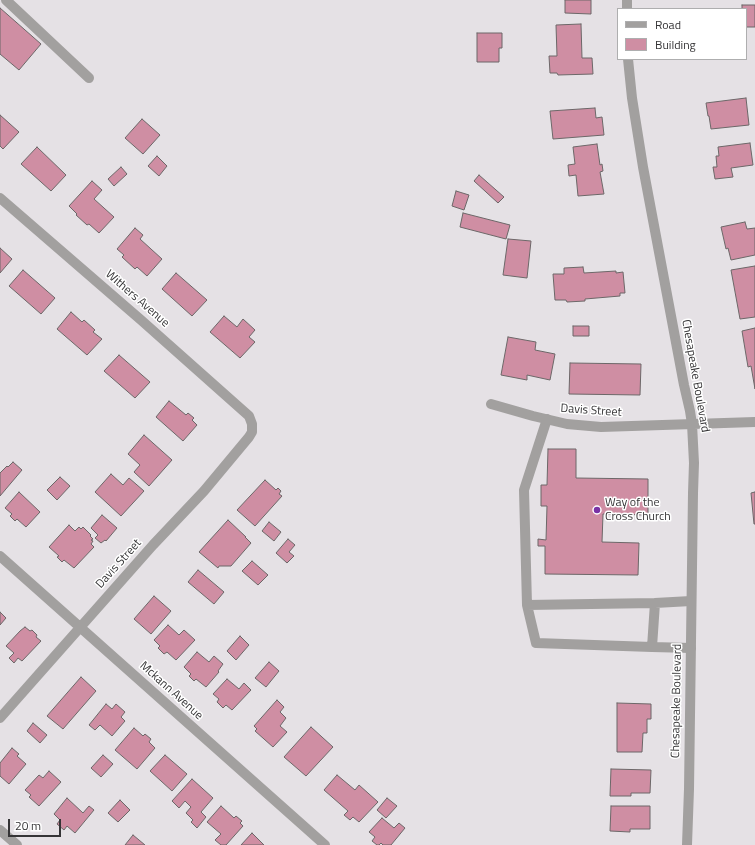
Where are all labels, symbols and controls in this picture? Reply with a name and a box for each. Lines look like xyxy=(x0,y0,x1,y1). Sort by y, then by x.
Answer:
legend xyxy=(617,8,747,60)
text: Road xyxy=(655,15,681,34)
text: Building xyxy=(655,35,696,54)
street label: Withers Avenue xyxy=(102,267,172,331)
street label: Chesapeake Boulevard xyxy=(678,319,712,433)
street label: Davis Street xyxy=(560,402,622,420)
place label: Way of the Cross Church xyxy=(605,496,671,524)
marker: Way of the Cross Church xyxy=(592,505,602,515)
street label: Davis Street xyxy=(93,536,145,592)
street label: Chesapeake Boulevard xyxy=(669,644,685,758)
street label: Mckann Avenue xyxy=(136,659,206,723)
scale bar xyxy=(10,811,63,837)
text: 20 m xyxy=(15,816,41,835)

